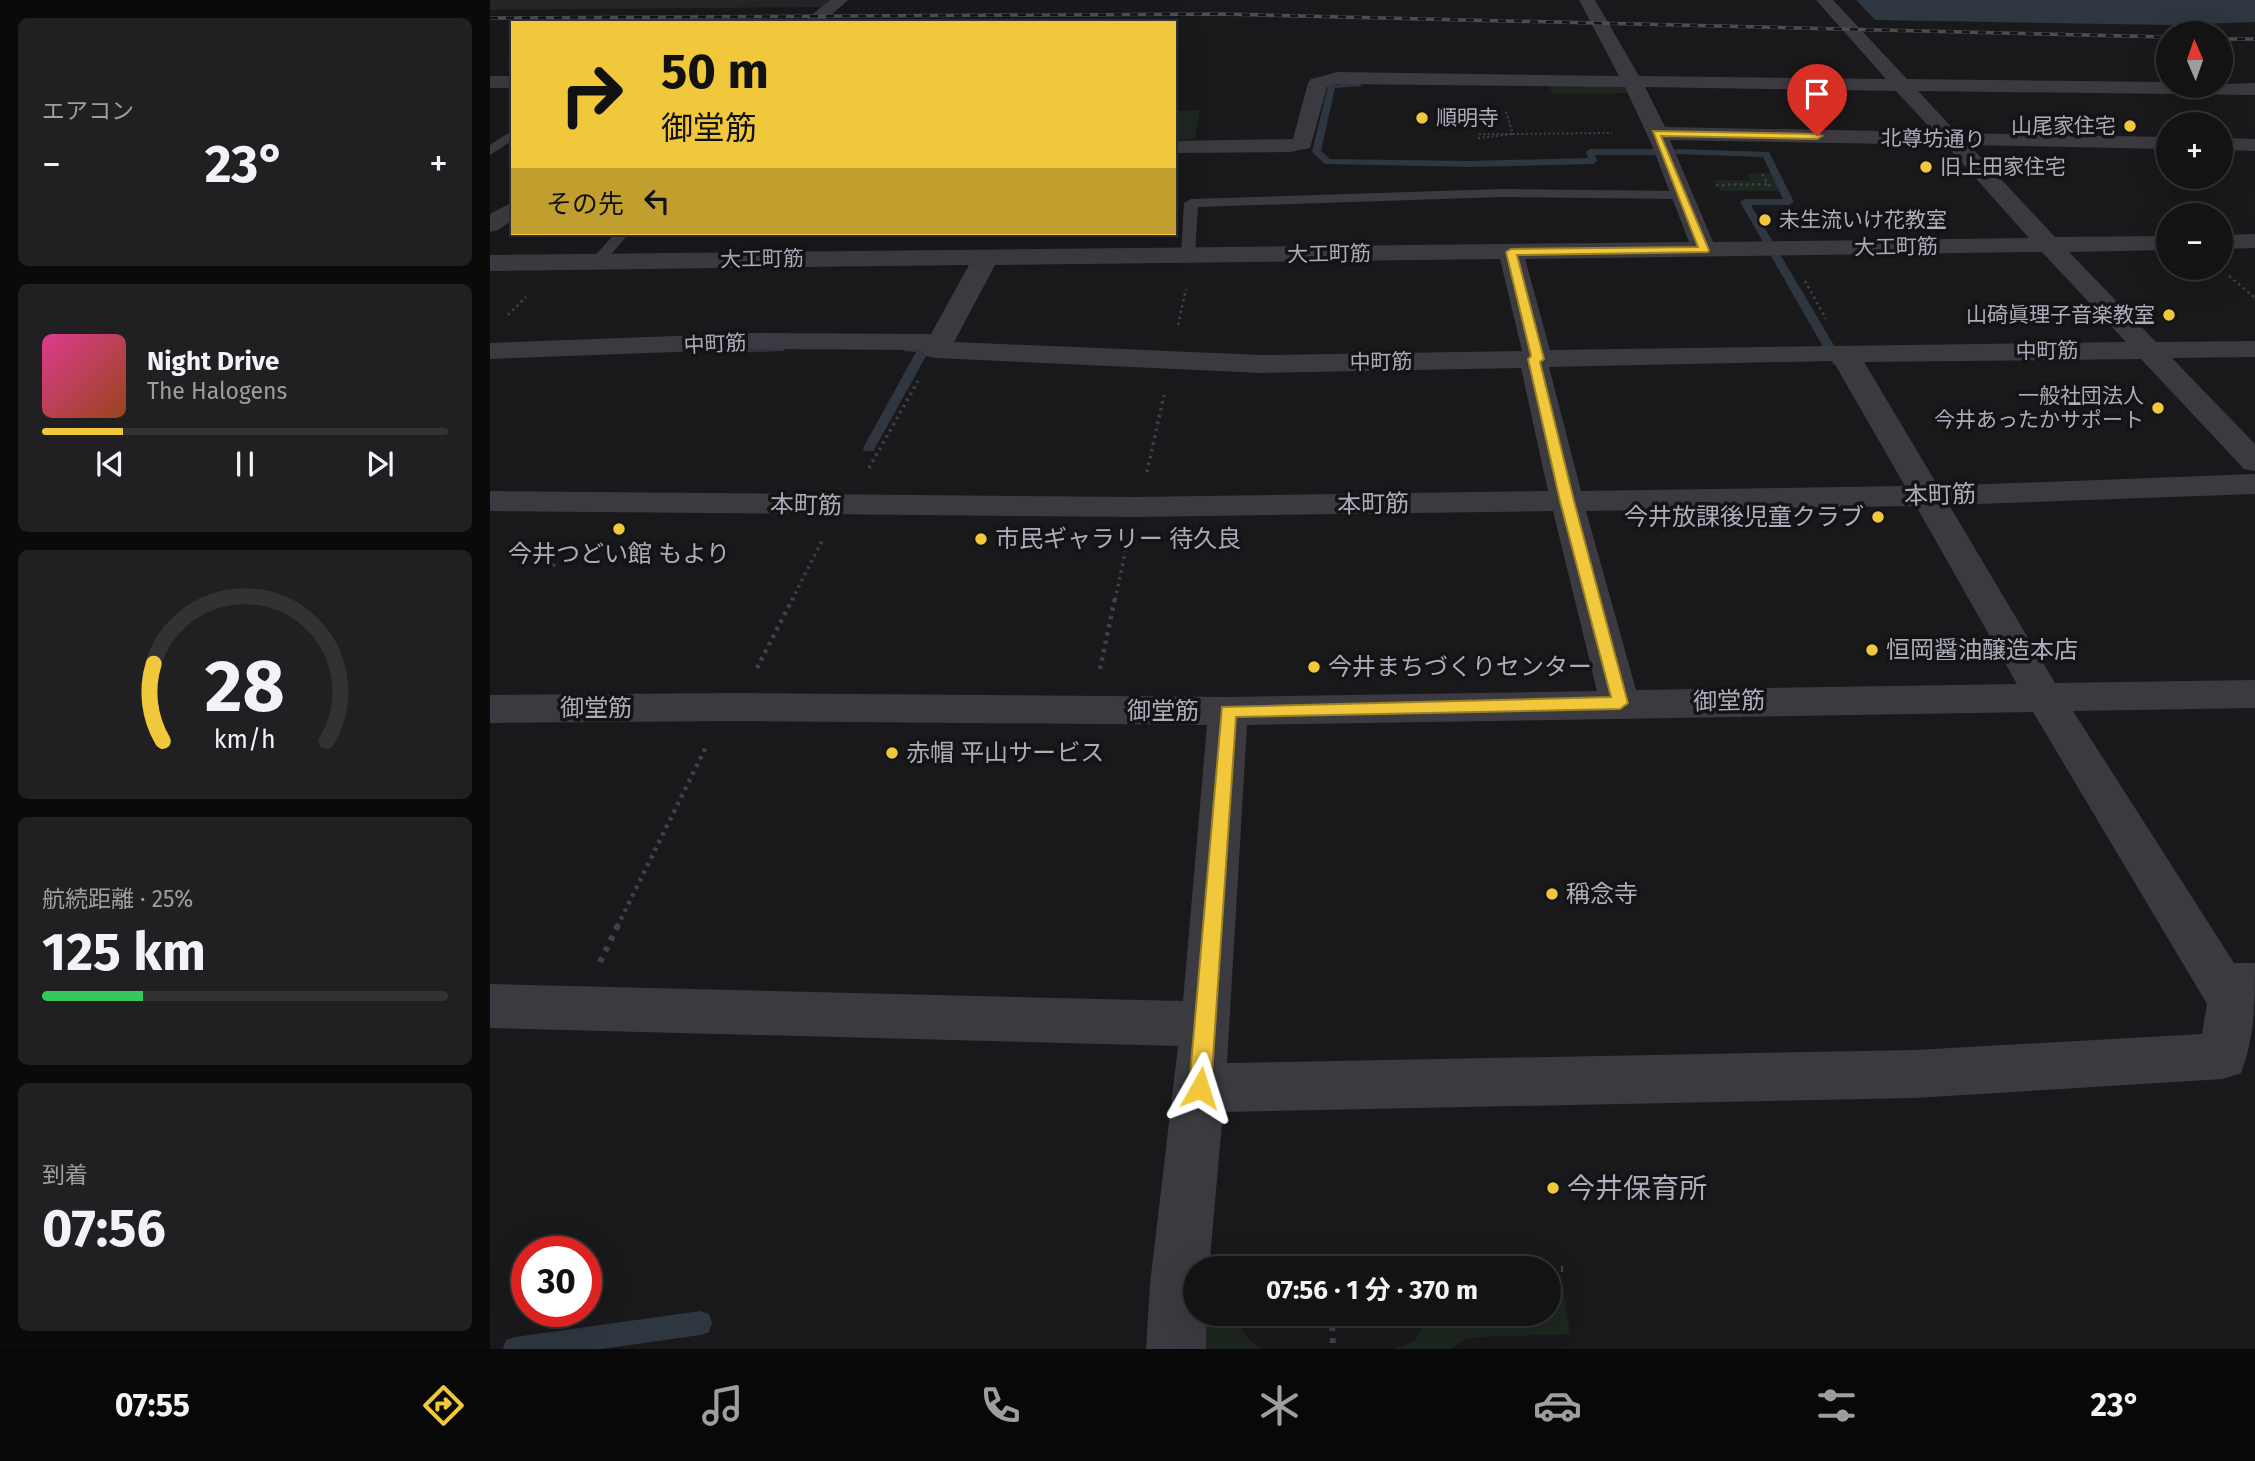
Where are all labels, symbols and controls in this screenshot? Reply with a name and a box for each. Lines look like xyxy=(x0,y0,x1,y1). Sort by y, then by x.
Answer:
north arrow xyxy=(2156,21,2233,98)
map controls xyxy=(2156,21,2233,280)
text: 50 m xyxy=(661,42,769,101)
icon: right xyxy=(546,49,637,140)
pin xyxy=(1787,64,1847,136)
icon: arrive xyxy=(1798,75,1836,113)
text: エアコン xyxy=(42,97,134,125)
place label: 順明寺 xyxy=(1436,105,1499,131)
text: 御堂筋 xyxy=(661,109,757,147)
marker: 順明寺 xyxy=(1414,110,1430,126)
button: + xyxy=(2156,112,2233,189)
place label: 山尾家住宅 xyxy=(2011,113,2116,139)
marker: 山尾家住宅 xyxy=(2122,118,2138,134)
street label: 北尊坊通り xyxy=(1880,125,1986,153)
text: 23° xyxy=(205,133,285,196)
text: − xyxy=(42,141,61,187)
text: + xyxy=(429,141,448,187)
place label: 旧上田家住宅 xyxy=(1940,154,2066,180)
marker: 旧上田家住宅 xyxy=(1918,159,1934,175)
icon: left xyxy=(638,182,676,220)
text: その先 xyxy=(546,189,624,220)
button: − xyxy=(2156,203,2233,280)
place label: 未生流いけ花教室 xyxy=(1779,207,1947,233)
marker: 未生流いけ花教室 xyxy=(1757,212,1773,228)
street label: 大工町筋 xyxy=(1854,233,1938,261)
street label: 大工町筋 xyxy=(1287,240,1371,268)
street label: 大工町筋 xyxy=(720,245,804,273)
place label: 山碕眞理子音楽教室 xyxy=(1966,302,2155,328)
marker: 山碕眞理子音楽教室 xyxy=(2161,307,2177,323)
street label: 中町筋 xyxy=(683,329,747,359)
street label: 中町筋 xyxy=(2015,337,2079,365)
text: Night Drive xyxy=(147,346,279,377)
street label: 中町筋 xyxy=(1349,348,1413,376)
text: The Halogens xyxy=(147,377,287,405)
place label: 一般社団法人 今井あったかサポート xyxy=(1934,383,2144,433)
marker: 一般社団法人 今井あったかサポート xyxy=(2150,400,2166,416)
icon: previous xyxy=(91,445,129,483)
icon: pause xyxy=(226,445,264,483)
icon: next xyxy=(361,445,399,483)
street label: 本町筋 xyxy=(1904,480,1976,510)
street label: 本町筋 xyxy=(1337,489,1409,519)
street label: 本町筋 xyxy=(770,490,842,520)
place label: 今井放課後児童クラブ xyxy=(1624,503,1864,531)
marker: 今井放課後児童クラブ xyxy=(1870,509,1886,525)
marker: 今井つどい館 もより xyxy=(611,521,627,537)
place label: 市民ギャラリー 待久良 xyxy=(995,525,1241,553)
marker: 市民ギャラリー 待久良 xyxy=(973,531,989,547)
place label: 今井つどい館 もより xyxy=(508,540,730,568)
place label: 恒岡醤油醸造本店 xyxy=(1886,636,2078,664)
marker: 恒岡醤油醸造本店 xyxy=(1864,642,1880,658)
text: 28 xyxy=(205,643,285,730)
place label: 今井まちづくりセンター xyxy=(1328,653,1592,681)
marker: 今井まちづくりセンター xyxy=(1306,659,1322,675)
street label: 御堂筋 xyxy=(1693,686,1765,716)
street label: 御堂筋 xyxy=(560,694,632,722)
street label: 御堂筋 xyxy=(1127,697,1199,725)
text: km/h xyxy=(214,724,276,754)
place label: 赤帽 平山サービス xyxy=(906,739,1104,767)
marker: 赤帽 平山サービス xyxy=(884,745,900,761)
place label: 稱念寺 xyxy=(1566,880,1638,908)
text: 航続距離 · 25% xyxy=(42,885,193,913)
marker: 稱念寺 xyxy=(1544,886,1560,902)
text: 125 km xyxy=(42,921,206,984)
position arrow xyxy=(1163,1051,1237,1125)
text: 到着 xyxy=(42,1161,88,1189)
place label: 今井保育所 xyxy=(1567,1172,1707,1205)
marker: 今井保育所 xyxy=(1545,1180,1561,1196)
text: 07:56 xyxy=(42,1197,166,1260)
speed limit sign: 30 xyxy=(511,1236,602,1327)
text: 07:56 · 1 分 · 370 m xyxy=(1266,1275,1478,1306)
icon: directions xyxy=(419,1381,468,1430)
icon: music xyxy=(698,1381,747,1430)
icon: phone xyxy=(976,1381,1025,1430)
icon: climate xyxy=(1255,1381,1304,1430)
icon: car xyxy=(1533,1381,1582,1430)
icon: filters xyxy=(1812,1381,1861,1430)
text: 07:55 xyxy=(115,1386,190,1424)
text: 23° xyxy=(2091,1386,2140,1424)

